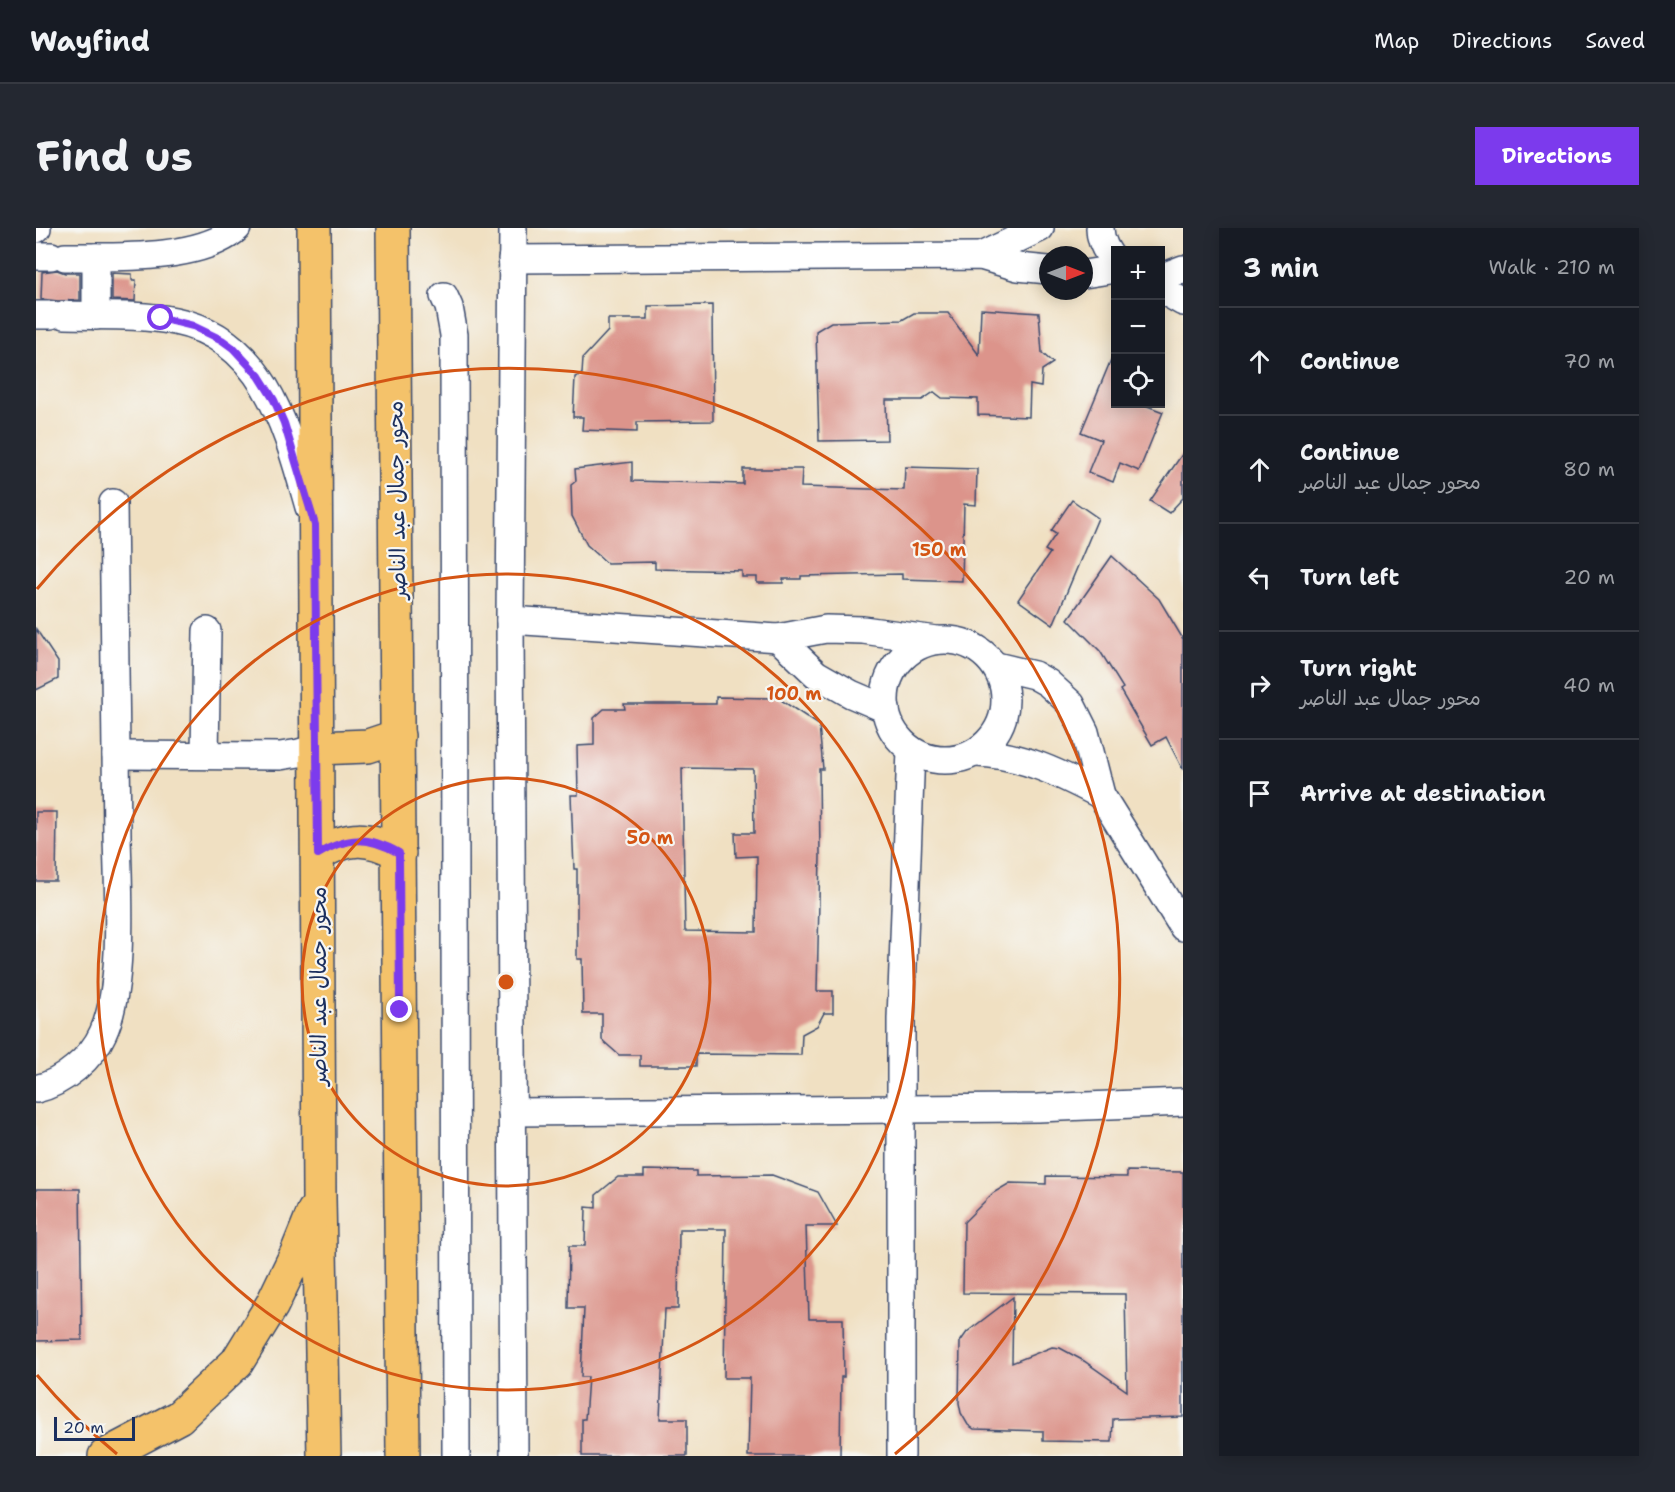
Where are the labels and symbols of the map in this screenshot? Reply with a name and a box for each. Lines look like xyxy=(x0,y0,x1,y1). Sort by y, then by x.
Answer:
north arrow xyxy=(1039,246,1093,300)
route start xyxy=(147,304,173,330)
street label: محور جمال عبد الناصر xyxy=(380,400,413,602)
text: 150 m xyxy=(912,538,967,562)
text: 100 m xyxy=(766,682,822,706)
text: 50 m xyxy=(627,826,674,850)
street label: محور جمال عبد الناصر xyxy=(304,887,333,1087)
centre of rings xyxy=(496,972,516,992)
route end xyxy=(386,996,412,1022)
scale bar xyxy=(54,1414,135,1442)

